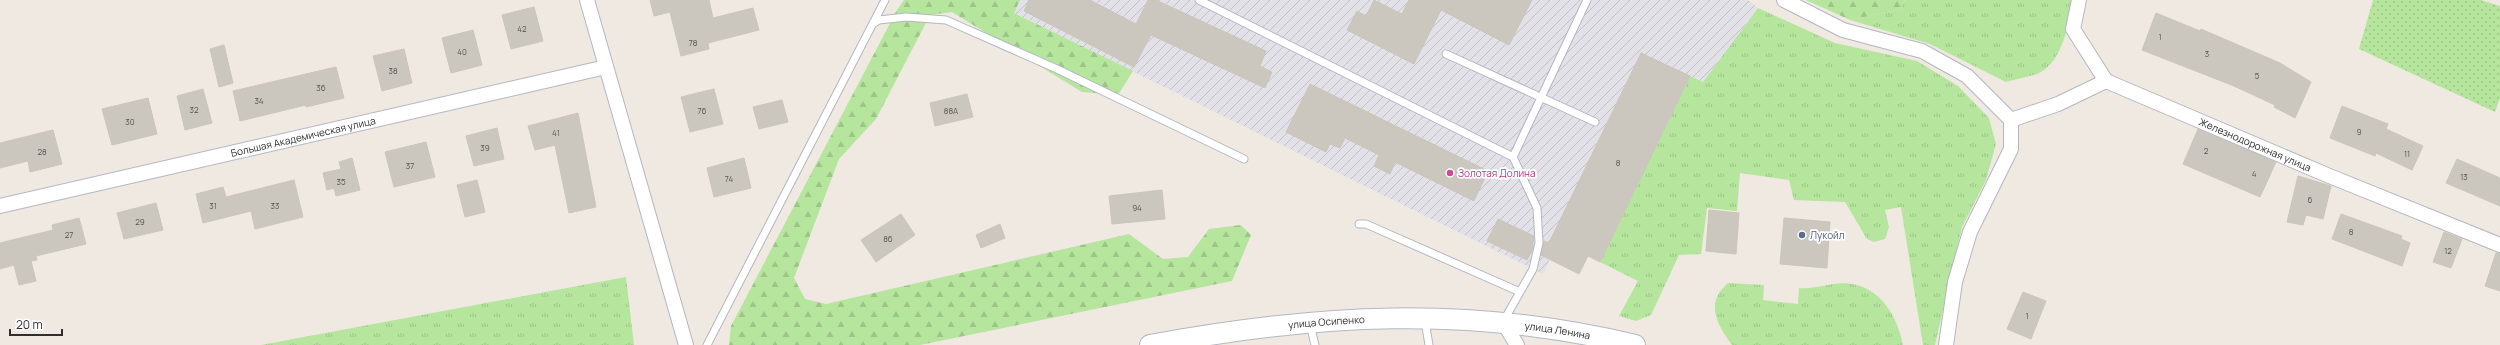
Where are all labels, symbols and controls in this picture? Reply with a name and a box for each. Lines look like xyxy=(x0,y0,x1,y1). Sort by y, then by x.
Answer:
house number: 42 xyxy=(517,23,527,34)
house number: 1 xyxy=(2158,31,2162,42)
house number: 78 xyxy=(689,37,698,48)
house number: 40 xyxy=(457,46,467,57)
house number: 3 xyxy=(2205,48,2209,59)
house number: 38 xyxy=(388,65,398,76)
house number: 5 xyxy=(2255,70,2260,81)
house number: 36 xyxy=(316,82,326,93)
house number: 34 xyxy=(254,95,264,106)
house number: 32 xyxy=(190,104,199,115)
house number: 76 xyxy=(698,105,707,116)
house number: 88А xyxy=(944,105,958,116)
street label: Большая Академическая улица xyxy=(229,113,377,160)
street label: Железнодорожная улица xyxy=(2197,114,2314,175)
house number: 30 xyxy=(125,116,135,127)
house number: 9 xyxy=(2357,126,2362,137)
house number: 41 xyxy=(552,127,560,138)
house number: 39 xyxy=(480,142,490,153)
house number: 2 xyxy=(2204,145,2209,156)
house number: 28 xyxy=(37,146,47,157)
house number: 11 xyxy=(2404,148,2410,159)
house number: 8 xyxy=(1616,157,1621,168)
house number: 37 xyxy=(406,160,414,171)
place label: Золотая Долина xyxy=(1458,166,1536,180)
marker: Золотая Долина xyxy=(1445,168,1455,178)
house number: 4 xyxy=(2252,168,2257,179)
house number: 13 xyxy=(2460,171,2468,182)
house number: 74 xyxy=(725,173,733,184)
house number: 35 xyxy=(336,176,346,187)
house number: 6 xyxy=(2308,194,2313,205)
house number: 31 xyxy=(209,200,217,211)
house number: 33 xyxy=(271,200,279,211)
house number: 94 xyxy=(1132,202,1142,213)
house number: 29 xyxy=(135,216,145,227)
house number: 8 xyxy=(2349,226,2354,237)
place label: Лукойл xyxy=(1810,228,1845,242)
house number: 27 xyxy=(65,229,73,240)
marker: Лукойл xyxy=(1797,230,1807,240)
house number: 86 xyxy=(883,233,893,244)
house number: 12 xyxy=(2444,245,2452,256)
house number: 1 xyxy=(2025,310,2029,321)
scale bar xyxy=(10,311,62,337)
street label: улица Осипенко xyxy=(1287,312,1365,332)
text: 20 m xyxy=(16,316,43,333)
street label: улица Ленина xyxy=(1524,318,1592,342)

